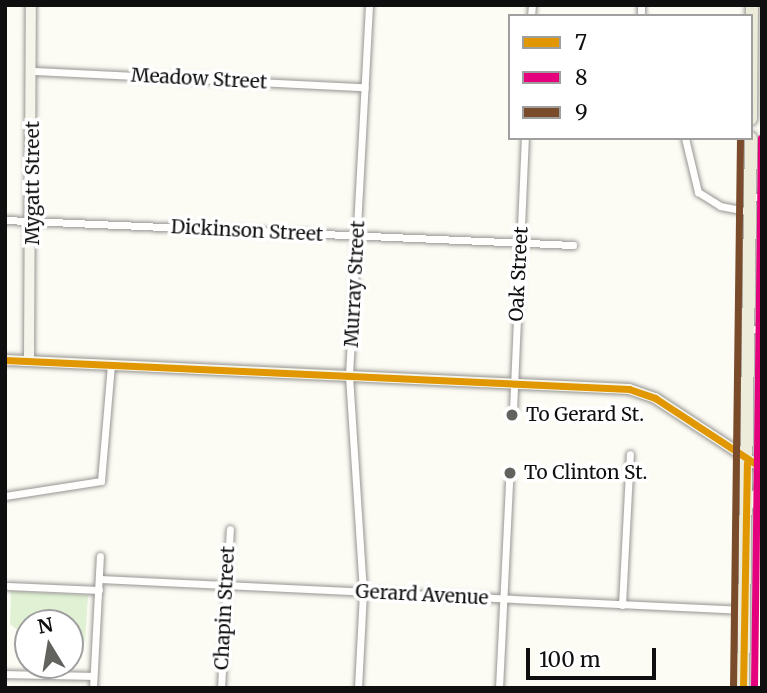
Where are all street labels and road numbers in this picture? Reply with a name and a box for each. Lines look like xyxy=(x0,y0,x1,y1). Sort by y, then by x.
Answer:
street label: Meadow Street xyxy=(130,64,268,94)
street label: Mygatt Street xyxy=(22,121,44,245)
street label: Dickinson Street xyxy=(170,216,324,246)
street label: Murray Street xyxy=(340,220,370,348)
street label: Oak Street xyxy=(505,226,533,322)
street label: Chapin Street xyxy=(210,545,240,671)
street label: Gerard Avenue xyxy=(355,580,489,610)

